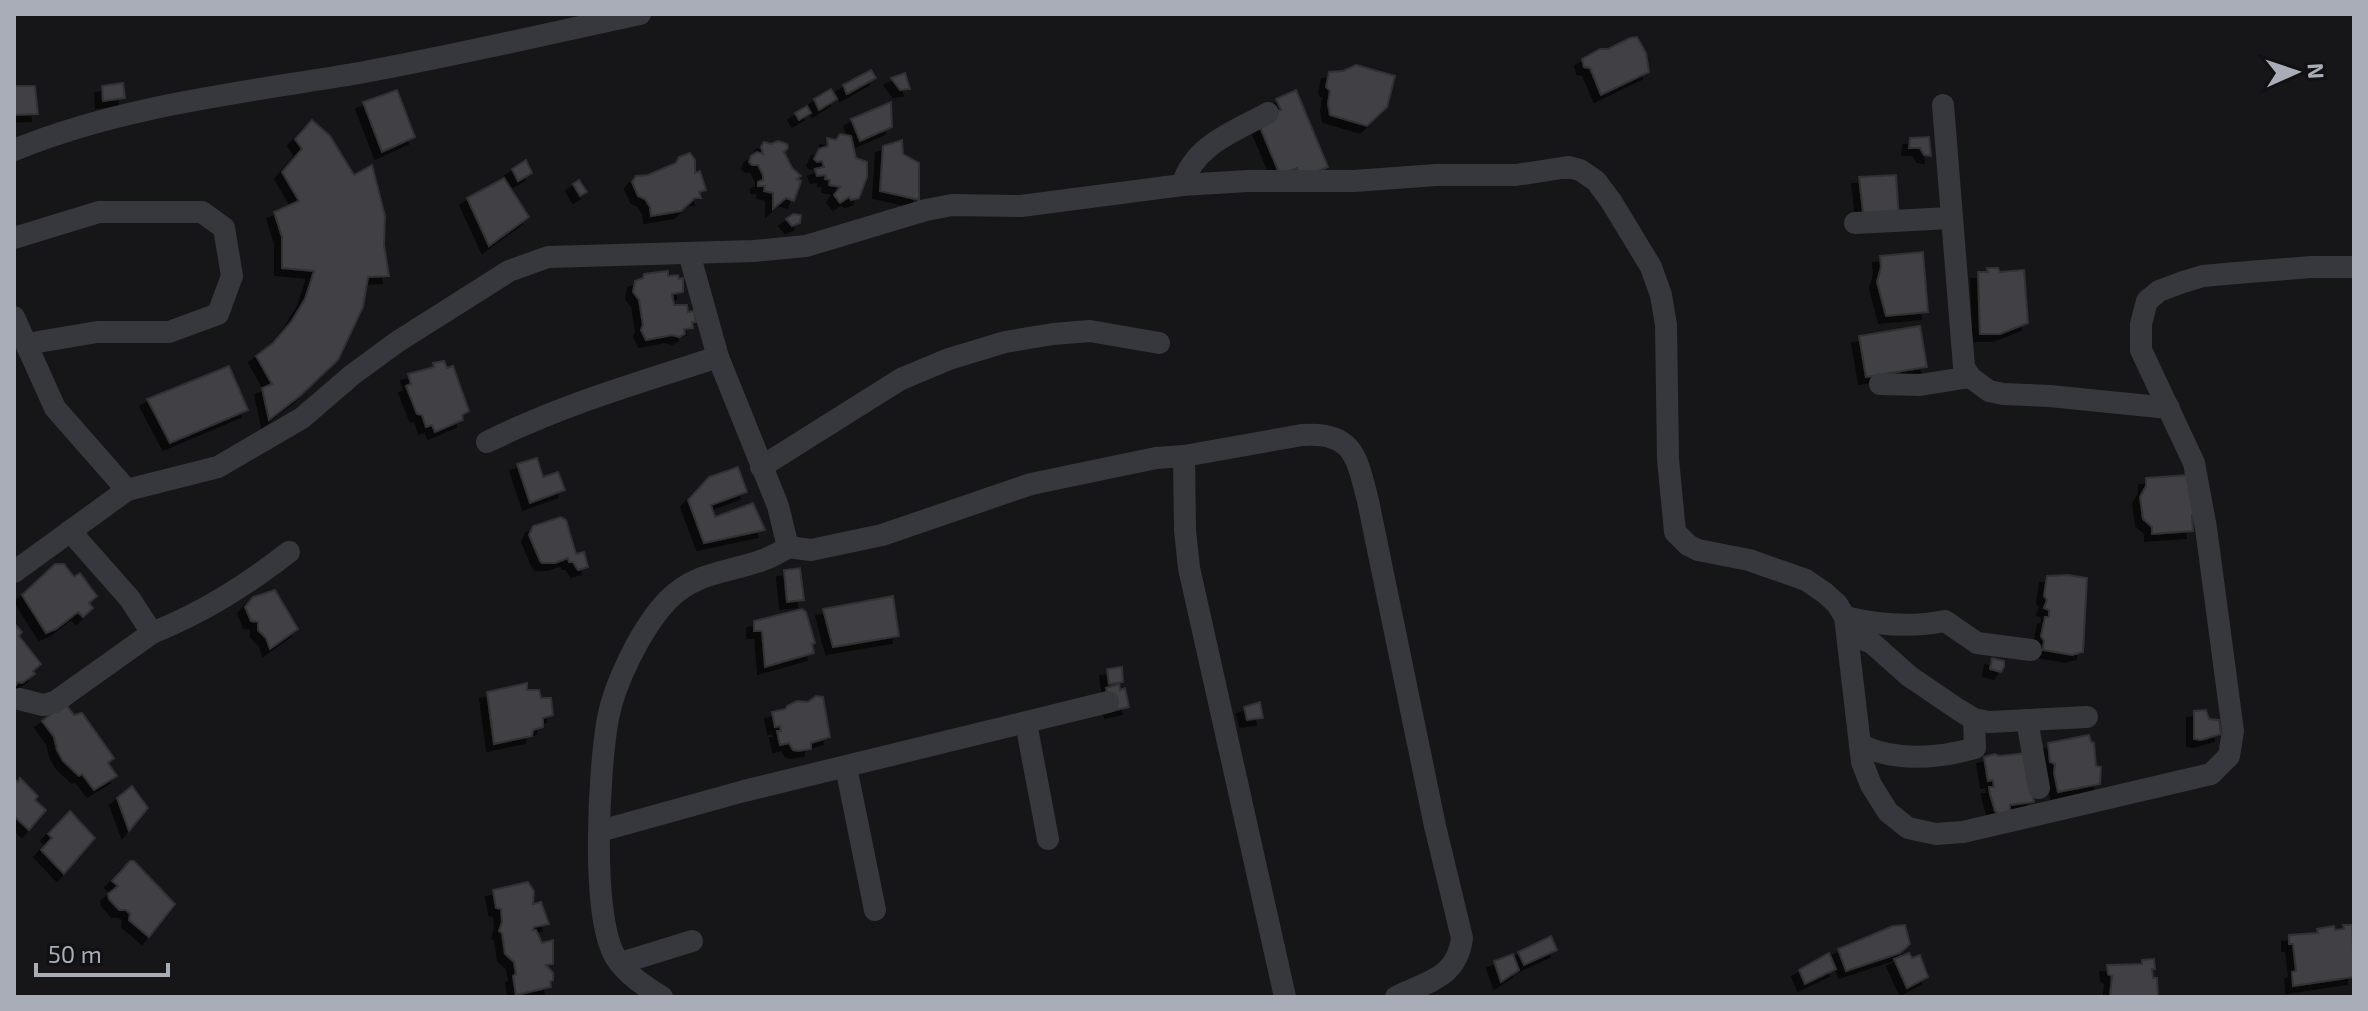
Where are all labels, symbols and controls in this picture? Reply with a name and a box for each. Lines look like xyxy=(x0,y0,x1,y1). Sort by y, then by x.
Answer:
north arrow xyxy=(2256,32,2336,112)
text: N xyxy=(2304,62,2330,80)
scale bar xyxy=(36,927,168,977)
text: 50 m xyxy=(48,939,102,968)

